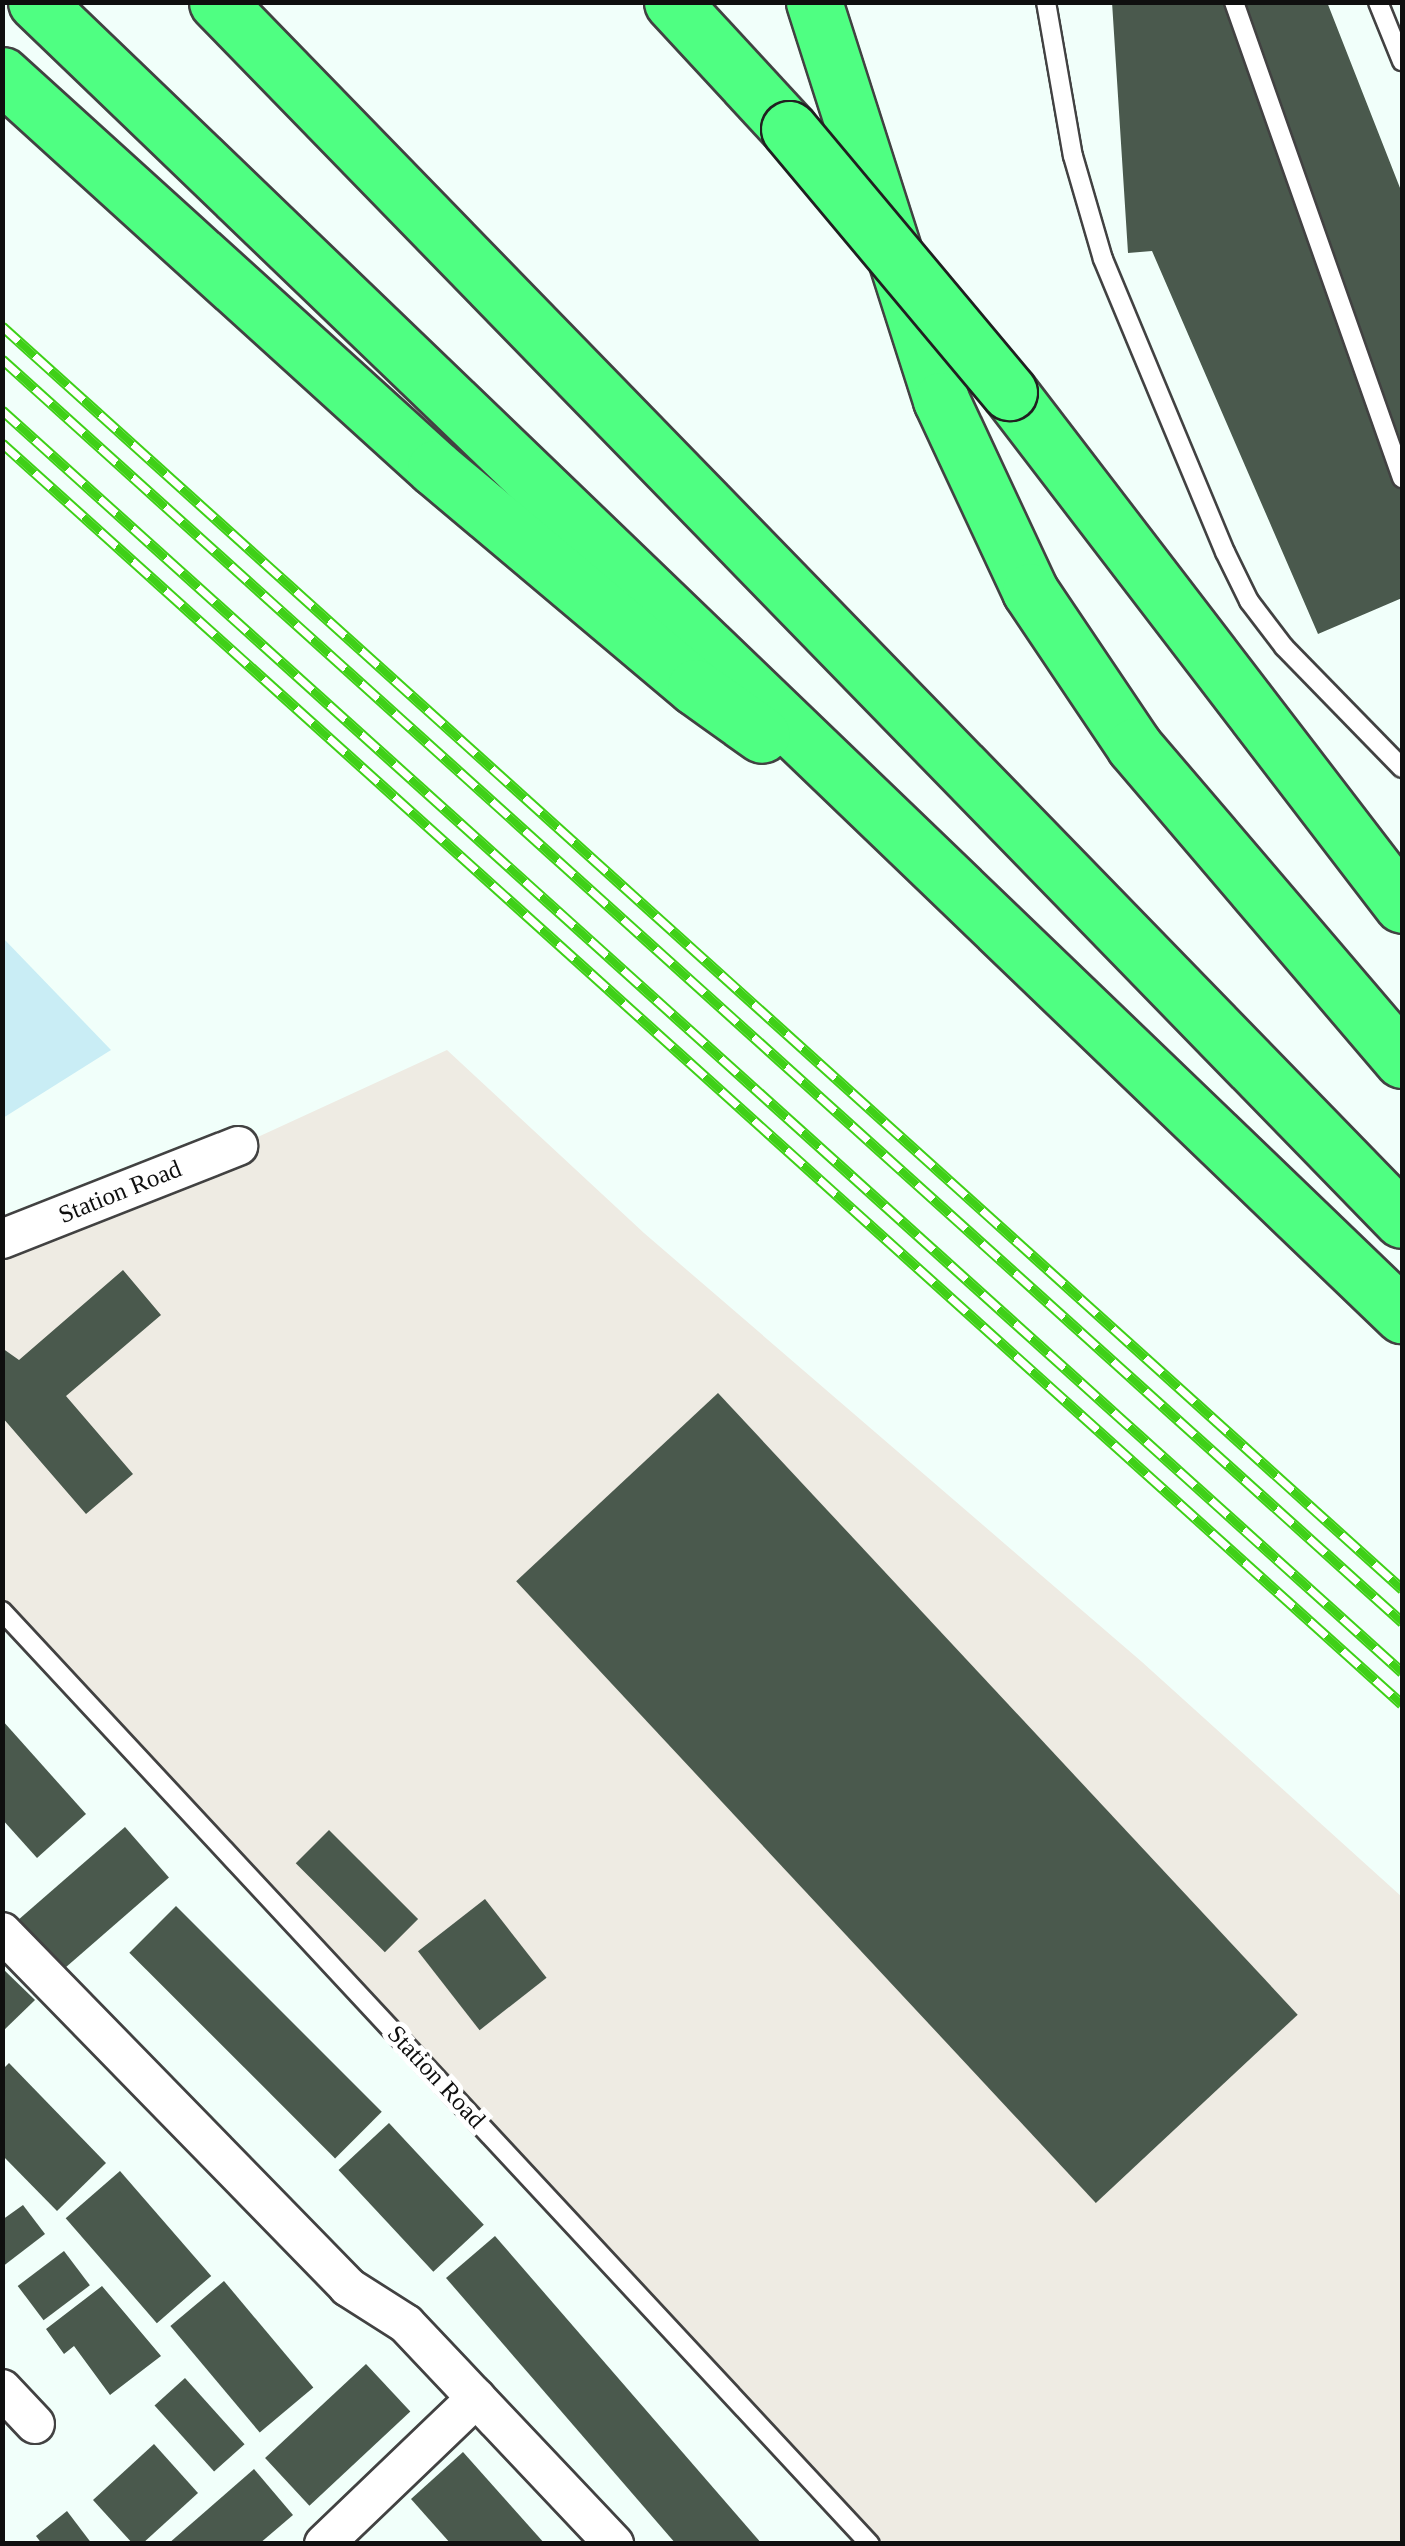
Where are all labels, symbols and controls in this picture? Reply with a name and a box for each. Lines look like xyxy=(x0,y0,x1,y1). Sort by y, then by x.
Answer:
street label: Station Road xyxy=(54,1154,186,1230)
street label: Station Road xyxy=(381,2019,491,2135)

